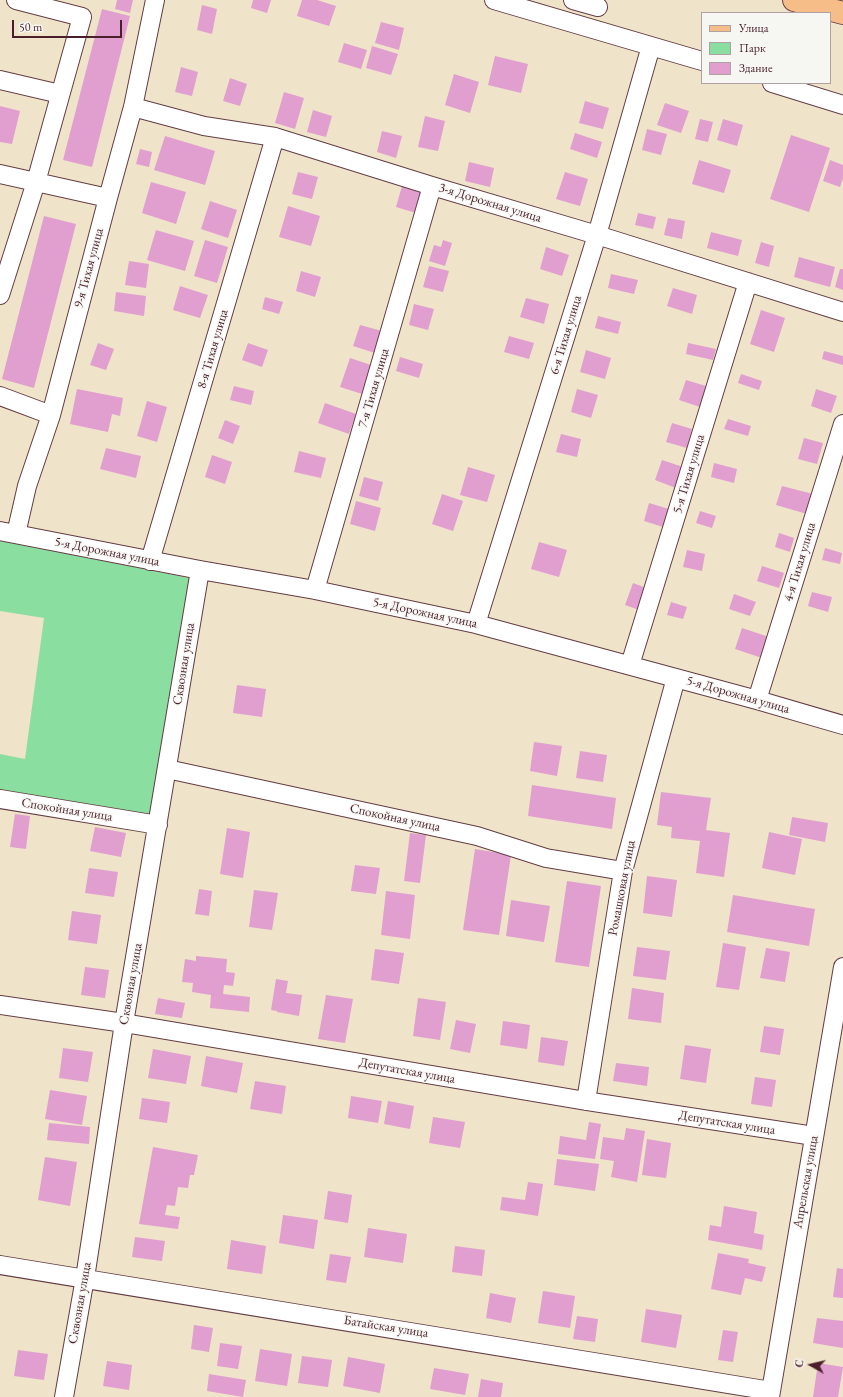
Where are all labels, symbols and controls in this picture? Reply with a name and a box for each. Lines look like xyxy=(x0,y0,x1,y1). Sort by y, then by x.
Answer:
scale bar xyxy=(14,12,124,38)
legend xyxy=(701,12,831,84)
text: 50 m xyxy=(19,19,42,35)
text: Улица xyxy=(739,20,769,36)
text: Парк xyxy=(739,40,766,56)
text: Здание xyxy=(739,60,773,76)
street label: 3-я Дорожная улица xyxy=(437,180,543,226)
street label: 9-я Тихая улица xyxy=(71,226,107,310)
street label: 6-я Тихая улица xyxy=(547,294,585,376)
street label: 8-я Тихая улица xyxy=(194,308,232,390)
street label: 7-я Тихая улица xyxy=(355,347,393,429)
street label: 5-я Тихая улица xyxy=(670,433,708,515)
street label: 4-я Тихая улица xyxy=(781,521,819,603)
street label: 5-я Дорожная улица xyxy=(53,534,161,570)
street label: 5-я Дорожная улица xyxy=(371,594,479,632)
street label: Сквозная улица xyxy=(170,622,198,706)
street label: 5-я Дорожная улица xyxy=(685,673,791,717)
street label: Спокойная улица xyxy=(20,795,114,825)
street label: Спокойная улица xyxy=(348,801,442,835)
street label: Ромашковая улица xyxy=(605,839,639,937)
street label: Сквозная улица xyxy=(116,942,146,1026)
street label: Депутатская улица xyxy=(358,1055,456,1087)
street label: Депутатская улица xyxy=(678,1108,776,1138)
street label: Апрельская улица xyxy=(790,1134,822,1230)
street label: Сквозная улица xyxy=(65,1261,95,1345)
street label: Батайская улица xyxy=(343,1313,429,1341)
north arrow xyxy=(791,1345,831,1385)
text: С xyxy=(792,1358,807,1368)

